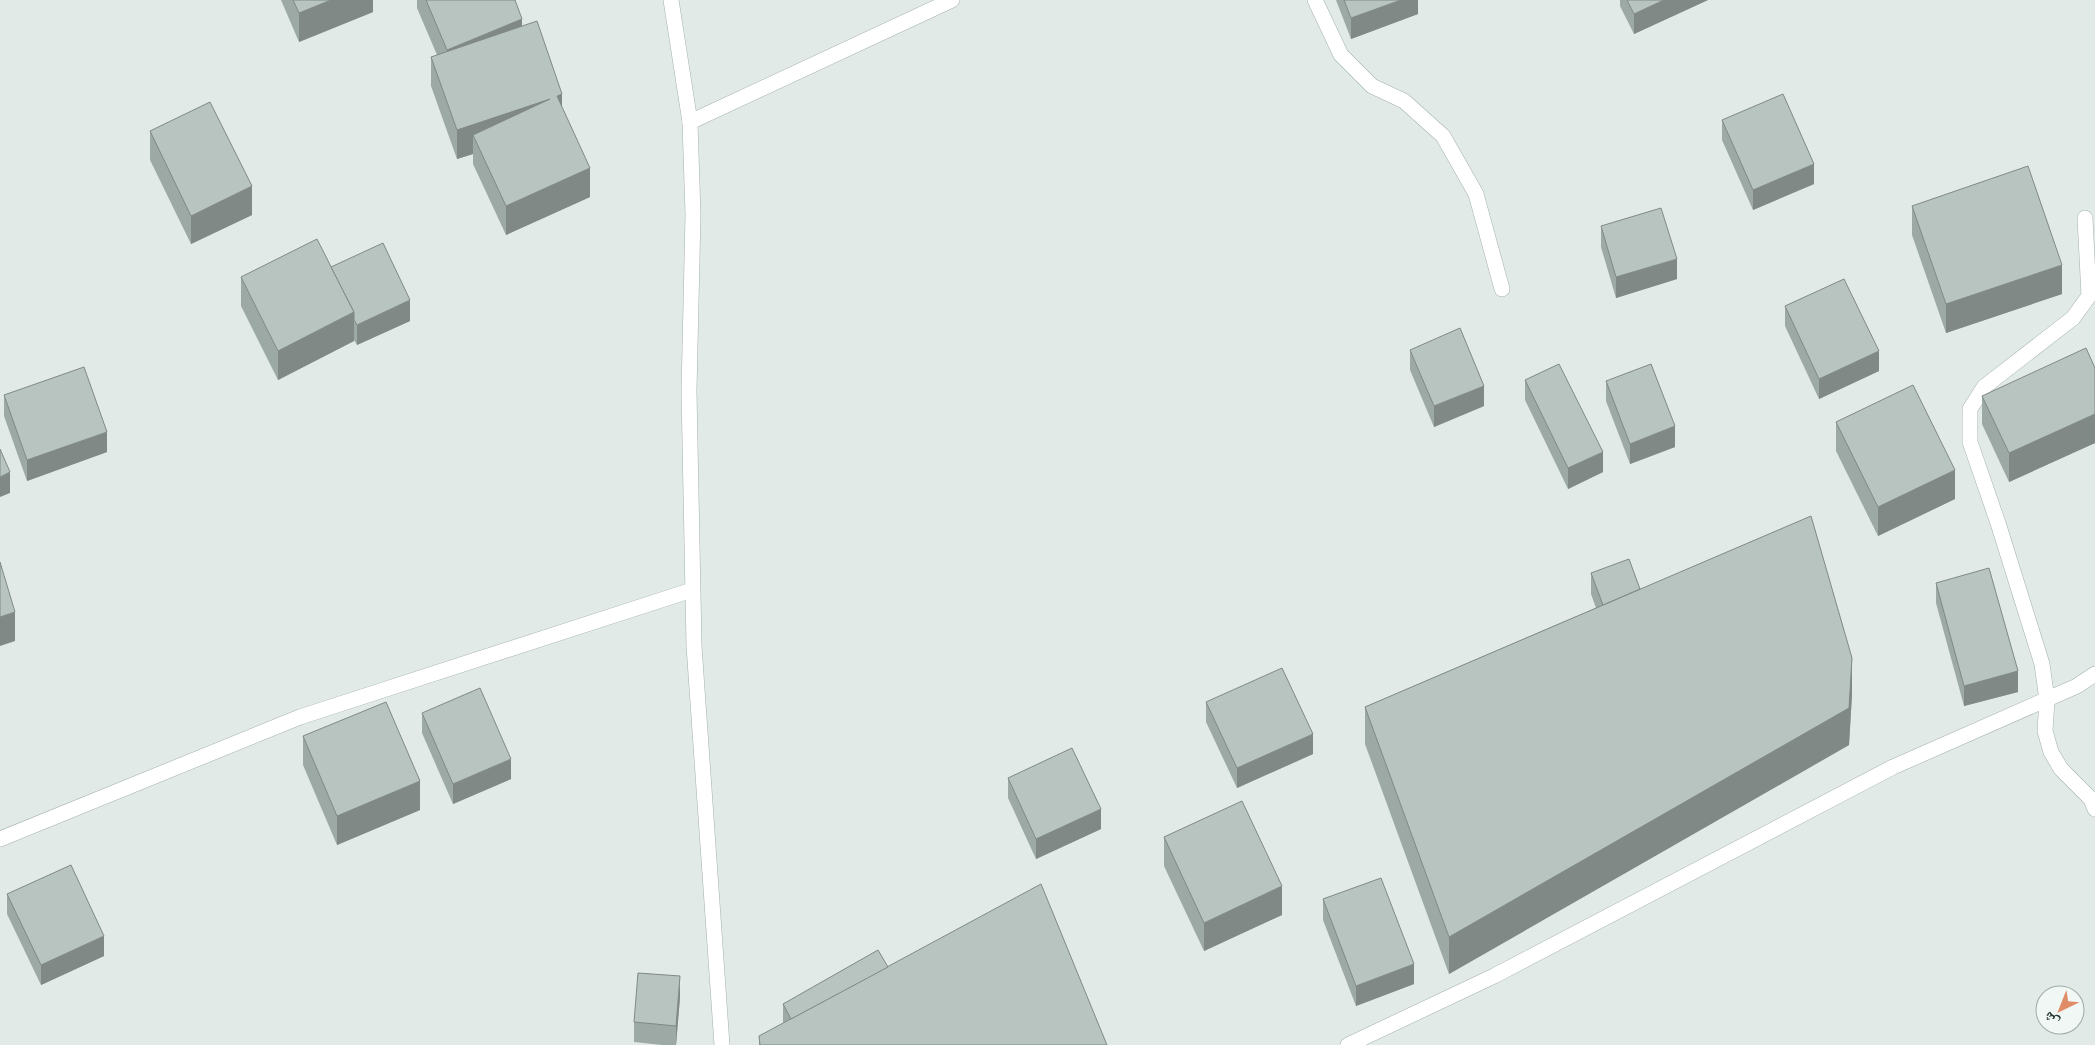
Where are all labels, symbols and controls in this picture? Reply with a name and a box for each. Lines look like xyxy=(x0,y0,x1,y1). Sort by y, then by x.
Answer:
north arrow xyxy=(2035,985,2085,1035)
text: ش xyxy=(2040,1008,2063,1030)

